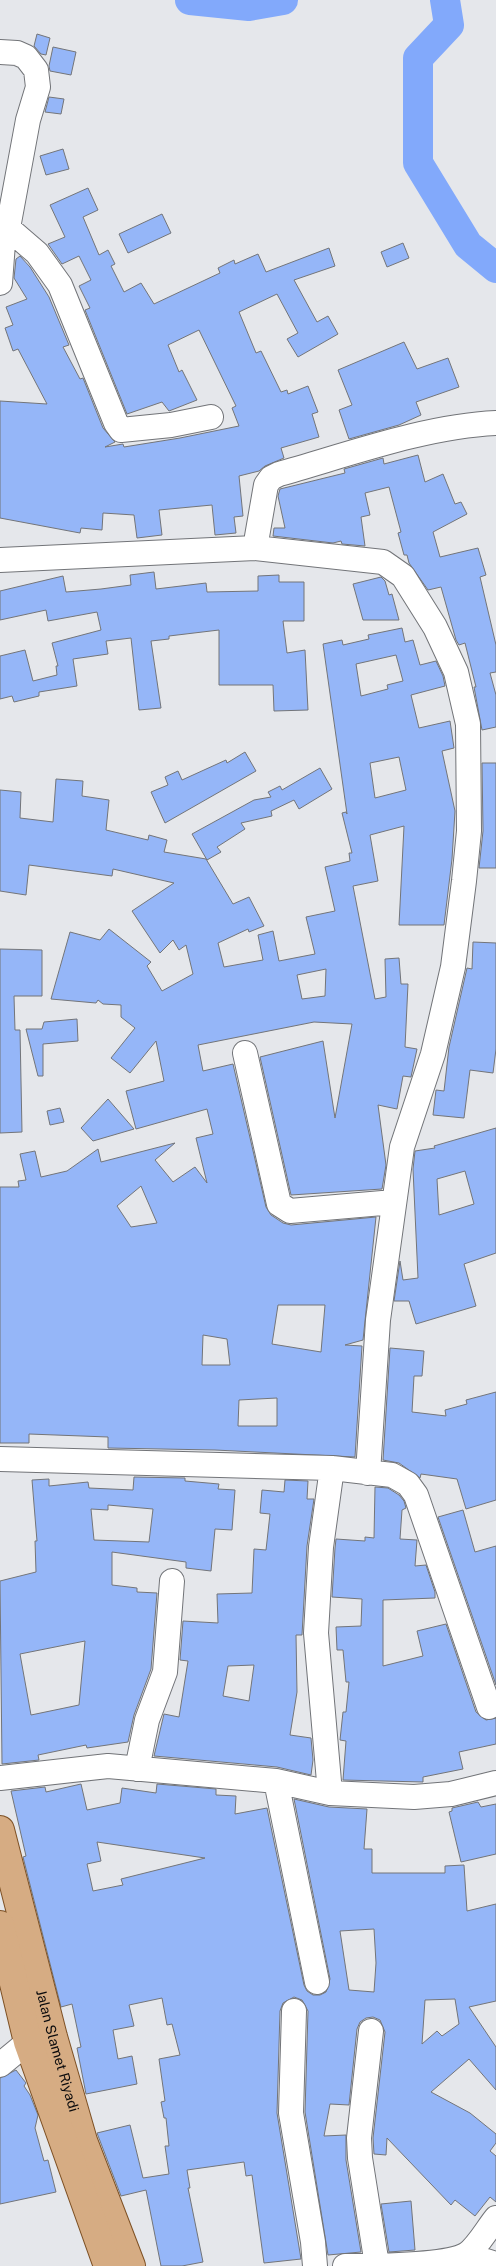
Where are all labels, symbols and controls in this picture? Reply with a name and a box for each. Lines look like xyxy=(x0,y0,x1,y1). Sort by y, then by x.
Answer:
street label: Jalan Slamet Riyadi xyxy=(33,1988,82,2114)

